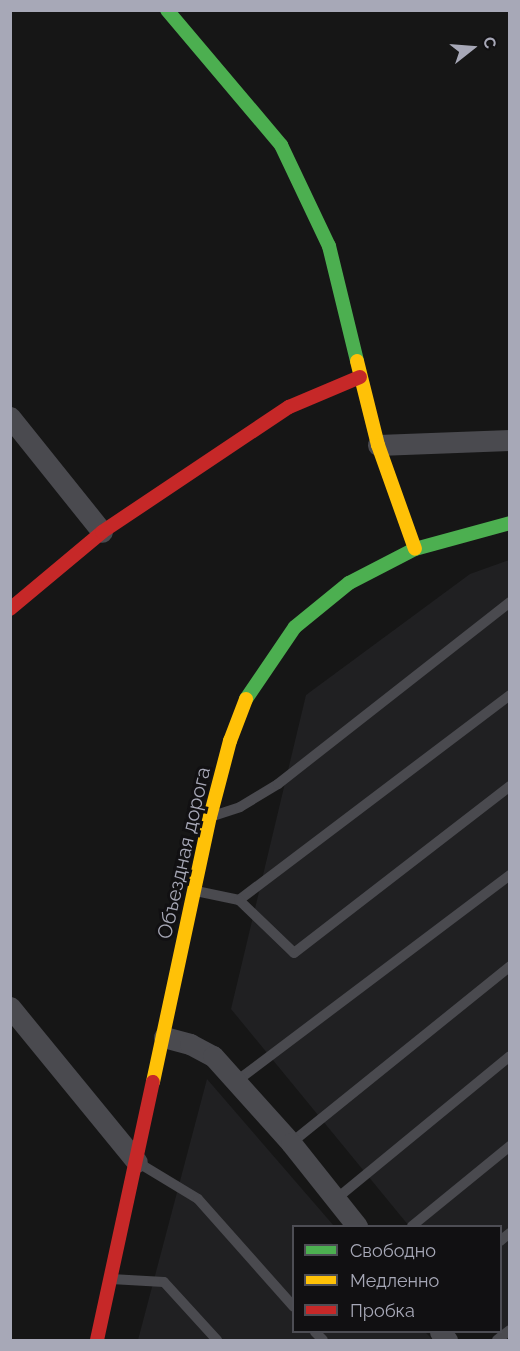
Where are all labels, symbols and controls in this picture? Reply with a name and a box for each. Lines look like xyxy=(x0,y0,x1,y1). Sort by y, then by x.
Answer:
north arrow xyxy=(442,18,502,78)
text: С xyxy=(479,35,500,51)
street label: Объездная дорога xyxy=(153,765,215,941)
legend xyxy=(292,1225,502,1333)
text: Свободно xyxy=(350,1240,436,1261)
text: Медленно xyxy=(350,1270,439,1291)
text: Пробка xyxy=(350,1300,415,1321)

